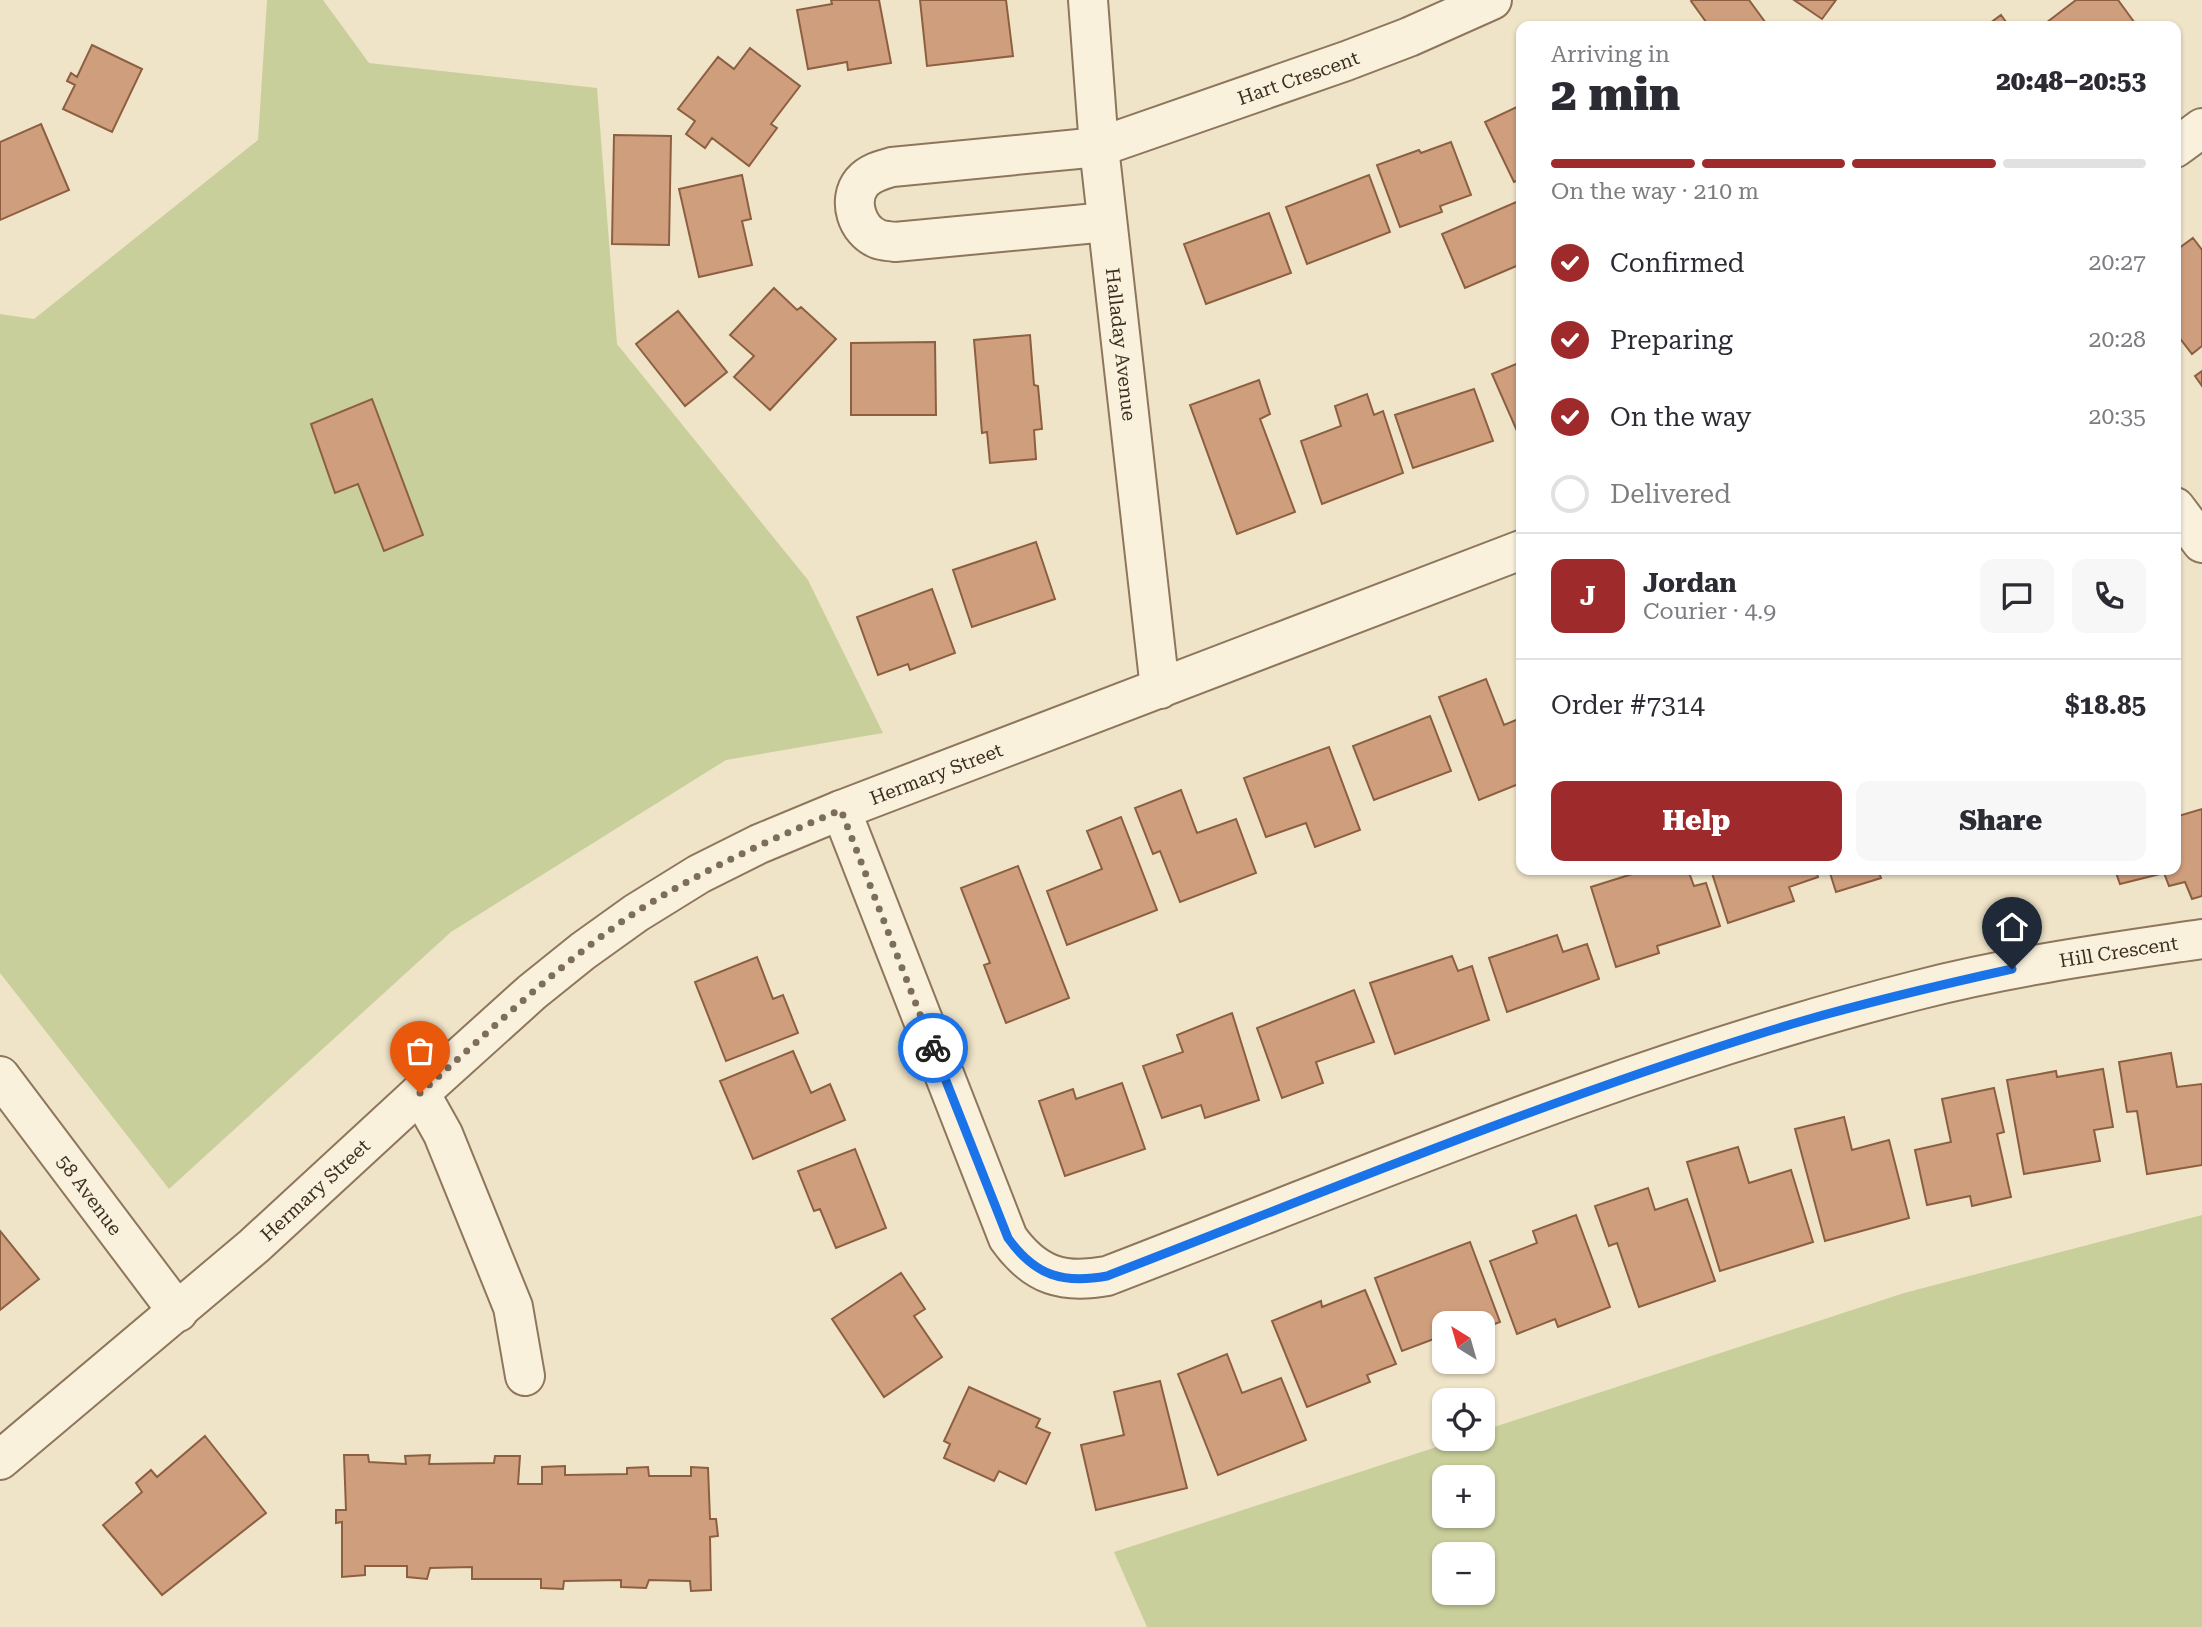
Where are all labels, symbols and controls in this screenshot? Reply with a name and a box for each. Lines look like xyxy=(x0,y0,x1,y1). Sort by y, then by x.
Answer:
text: Arriving in xyxy=(1551,41,1670,68)
street label: Hart Crescent xyxy=(1235,46,1362,110)
text: 20:48–20:53 xyxy=(1996,66,2146,96)
text: 2 min xyxy=(1551,67,1680,121)
text: On the way · 210 m xyxy=(1551,178,1759,205)
icon: check xyxy=(1551,244,1589,282)
text: Confirmed xyxy=(1610,248,1745,278)
text: 20:27 xyxy=(2089,249,2146,276)
street label: Halladay Avenue xyxy=(1101,267,1141,422)
icon: check xyxy=(1551,321,1589,359)
text: Preparing xyxy=(1610,325,1733,355)
text: 20:28 xyxy=(2089,326,2146,353)
icon: check xyxy=(1551,398,1589,436)
text: On the way xyxy=(1610,402,1751,432)
text: 20:35 xyxy=(2089,403,2146,430)
text: Delivered xyxy=(1610,479,1731,509)
button: chat xyxy=(1980,559,2054,633)
button: phone xyxy=(2072,559,2146,633)
text: Jordan xyxy=(1643,568,1737,598)
text: J xyxy=(1580,581,1596,611)
text: Courier · 4.9 xyxy=(1643,598,1776,625)
text: Order #7314 xyxy=(1551,690,1705,720)
text: $18.85 xyxy=(2065,690,2146,720)
street label: Hermary Street xyxy=(867,738,1006,810)
button: Help xyxy=(1551,781,1842,861)
button: Share xyxy=(1856,781,2146,861)
pin xyxy=(1982,897,2042,969)
icon: home xyxy=(1993,908,2031,946)
street label: Hill Crescent xyxy=(2058,932,2179,973)
courier xyxy=(898,1013,968,1083)
pin xyxy=(390,1021,450,1093)
icon: bike xyxy=(914,1029,952,1067)
icon: bag xyxy=(401,1032,439,1070)
street label: Hermary Street xyxy=(256,1134,375,1246)
street label: 58 Avenue xyxy=(52,1151,127,1240)
north arrow xyxy=(1432,1311,1494,1374)
map controls xyxy=(1432,1311,1495,1605)
button: locate xyxy=(1432,1388,1495,1451)
button: + xyxy=(1432,1465,1495,1528)
button: − xyxy=(1432,1542,1495,1605)

